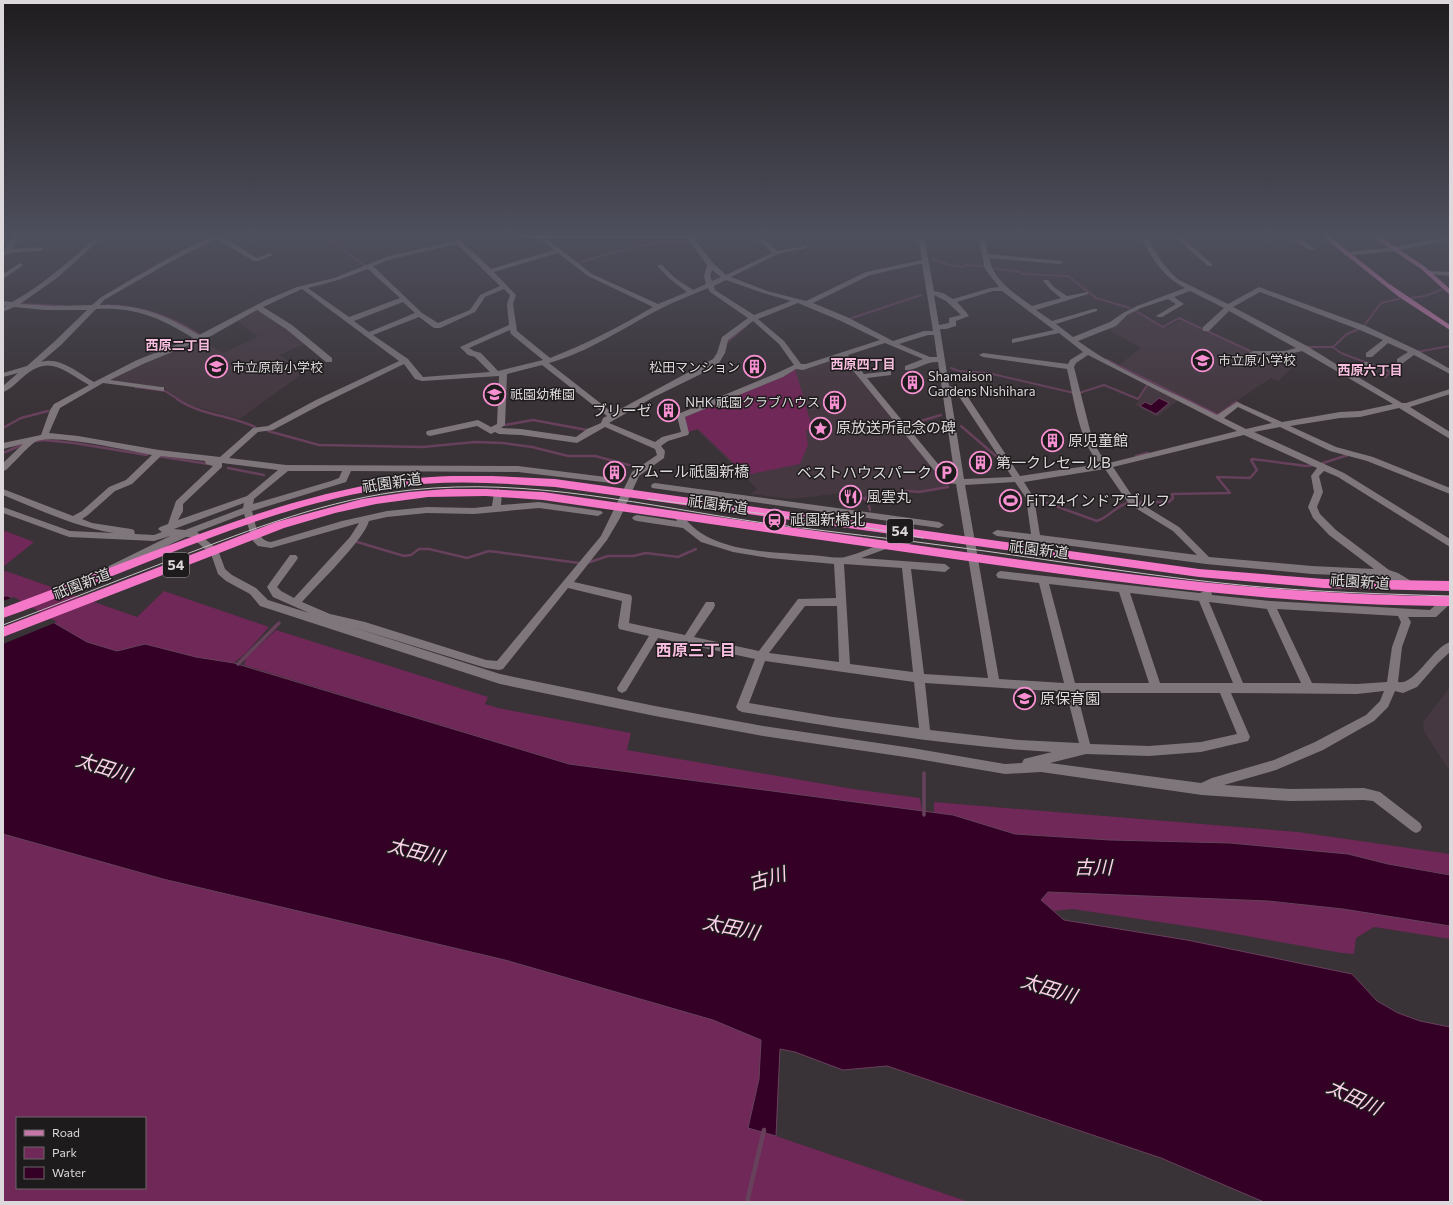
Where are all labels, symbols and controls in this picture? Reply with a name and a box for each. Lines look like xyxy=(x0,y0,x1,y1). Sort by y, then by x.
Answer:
district label: 西原二丁目 xyxy=(145,337,211,353)
school or university icon: 市立原小学校 xyxy=(1190,347,1216,373)
place label: 市立原小学校 xyxy=(1218,352,1296,368)
school or university icon: 市立原南小学校 xyxy=(203,354,229,380)
building icon: 松田マンション xyxy=(742,354,768,380)
district label: 西原四丁目 xyxy=(830,356,896,372)
place label: 市立原南小学校 xyxy=(232,359,323,375)
place label: 松田マンション xyxy=(649,359,740,375)
district label: 西原六丁目 xyxy=(1337,362,1403,378)
place label: Shamaison Gardens Nishihara xyxy=(928,368,1035,399)
building icon: Shamaison Gardens Nishihara xyxy=(899,370,925,396)
school or university icon: 祇園幼稚園 xyxy=(481,381,507,407)
place label: 祇園幼稚園 xyxy=(510,386,575,402)
building icon: NHK 祇園クラブハウス xyxy=(822,389,848,415)
place label: NHK 祇園クラブハウス xyxy=(685,394,820,410)
building icon: ブリーゼ xyxy=(655,398,681,424)
place label: ブリーゼ xyxy=(592,401,652,419)
place icon: 原放送所記念の碑 xyxy=(807,415,833,441)
place label: 原放送所記念の碑 xyxy=(836,418,956,436)
building icon: 原児童館 xyxy=(1039,428,1065,454)
place label: 原児童館 xyxy=(1068,431,1128,449)
building icon: 第一クレセールB xyxy=(967,450,993,476)
place label: 第一クレセールB xyxy=(996,453,1111,471)
building icon: アムール祇園新橋 xyxy=(602,459,628,485)
parking icon: ベストハウスパーク xyxy=(934,460,960,486)
place label: アムール祇園新橋 xyxy=(630,462,749,480)
place label: ベストハウスパーク xyxy=(797,463,932,481)
street label: 祇園新道 xyxy=(361,469,423,495)
restaurant icon: 風雲丸 xyxy=(837,484,863,510)
place label: 風雲丸 xyxy=(866,487,911,505)
sports icon: FiT24インドアゴルフ xyxy=(998,488,1024,514)
street label: 祇園新道 xyxy=(687,491,749,517)
place label: FiT24インドアゴルフ xyxy=(1026,491,1170,509)
station icon: 祗園新橋北 xyxy=(761,507,787,533)
place label: 祗園新橋北 xyxy=(790,510,865,528)
road number: 54 xyxy=(887,519,913,543)
street label: 祇園新道 xyxy=(1008,536,1070,562)
road number: 54 xyxy=(163,553,189,577)
street label: 祇園新道 xyxy=(50,564,113,602)
street label: 祇園新道 xyxy=(1330,570,1391,592)
district label: 西原三丁目 xyxy=(656,640,736,659)
school or university icon: 原保育園 xyxy=(1011,686,1037,712)
place label: 原保育園 xyxy=(1040,689,1100,707)
water label: 太田川 xyxy=(74,747,137,786)
water label: 太田川 xyxy=(386,832,448,869)
water label: 古川 xyxy=(1074,855,1114,878)
water label: 古川 xyxy=(745,861,790,894)
water label: 太田川 xyxy=(701,909,763,944)
water label: 太田川 xyxy=(1019,968,1082,1007)
water label: 太田川 xyxy=(1324,1074,1387,1120)
legend xyxy=(16,1117,146,1189)
text: Road xyxy=(52,1125,80,1139)
text: Park xyxy=(52,1145,78,1159)
text: Water xyxy=(52,1165,86,1179)

